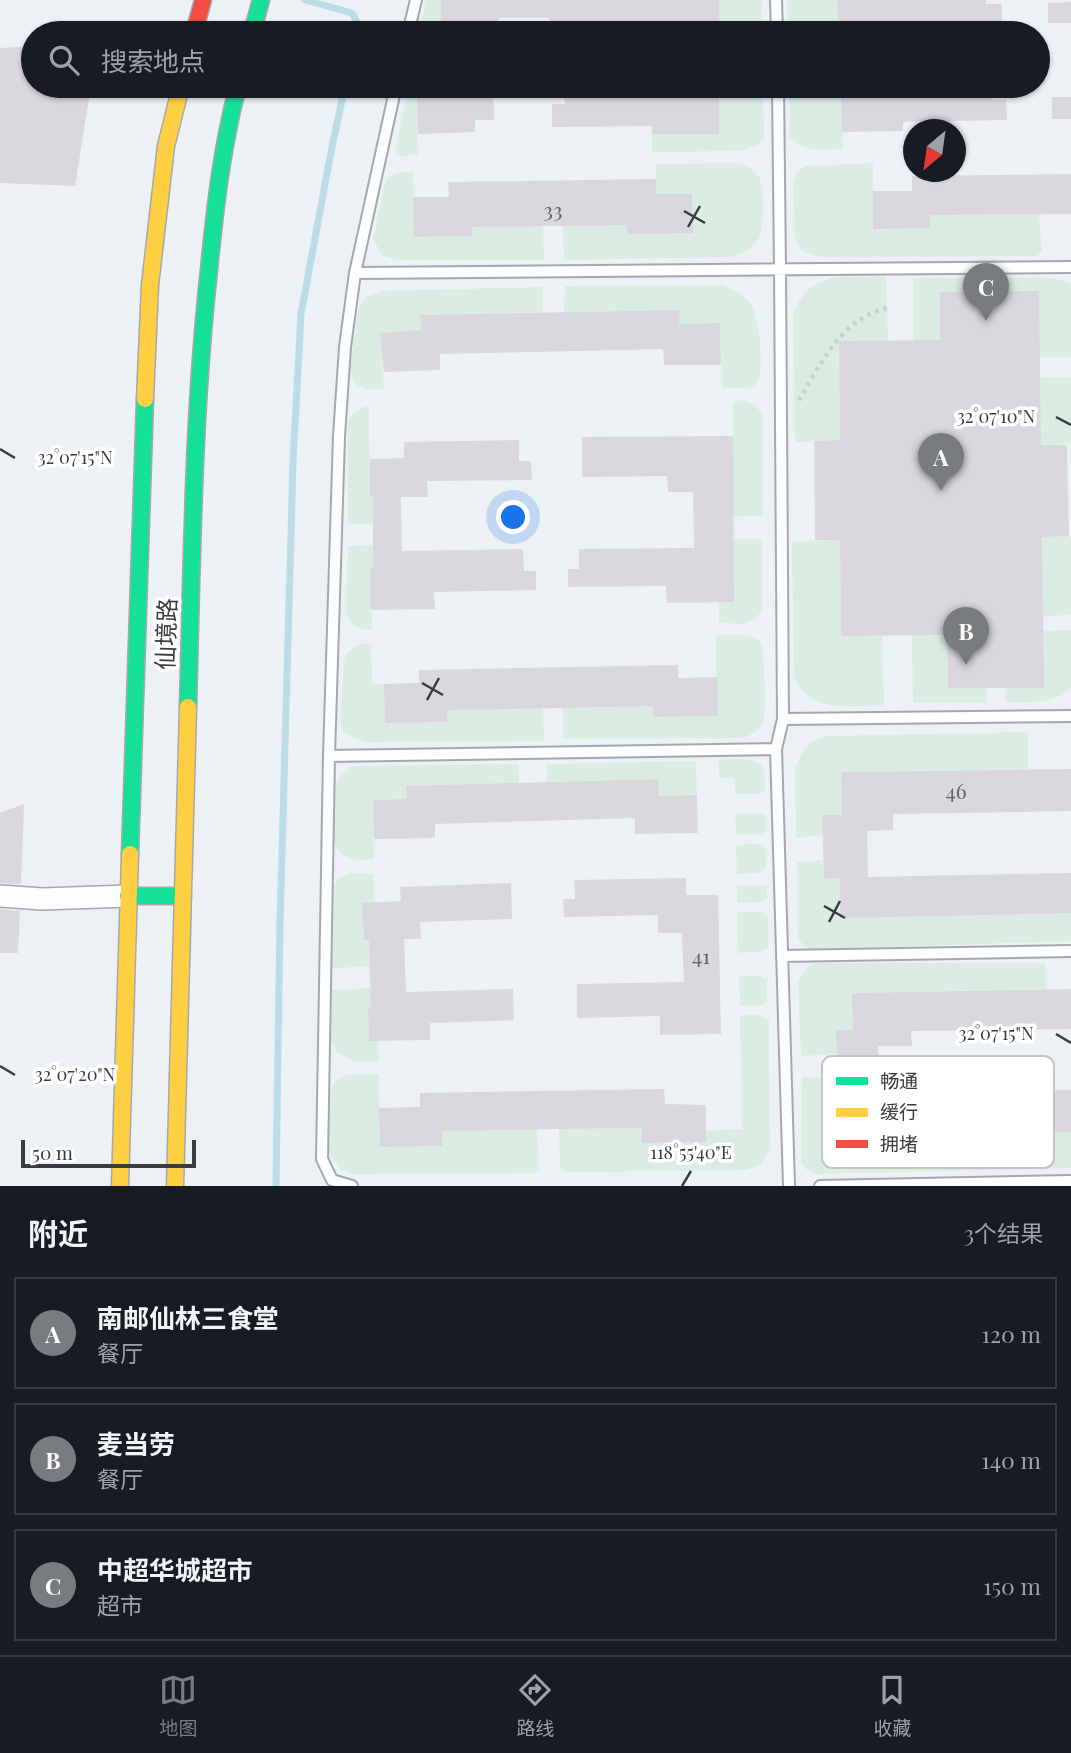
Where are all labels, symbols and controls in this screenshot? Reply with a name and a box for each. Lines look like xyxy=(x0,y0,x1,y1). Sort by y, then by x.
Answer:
search box xyxy=(21,21,1050,98)
icon: search xyxy=(45,41,83,79)
text: 搜索地点 xyxy=(101,43,205,78)
north arrow xyxy=(903,119,966,182)
house number: 33 xyxy=(544,195,562,223)
pin: C xyxy=(963,263,1009,321)
text: 32°07'10"N xyxy=(957,404,1036,428)
pin: A xyxy=(918,433,964,491)
text: 32°07'15"N xyxy=(37,445,113,469)
your location xyxy=(496,500,530,534)
street label: 仙境路 xyxy=(148,597,182,670)
pin: B xyxy=(943,607,989,665)
house number: 46 xyxy=(945,776,967,804)
house number: 41 xyxy=(692,941,710,969)
text: 32°07'15"N xyxy=(958,1021,1034,1045)
legend xyxy=(822,1056,1054,1168)
text: 32°07'20"N xyxy=(35,1062,116,1086)
text: 畅通 xyxy=(880,1067,918,1093)
text: 缓行 xyxy=(880,1098,918,1124)
text: 拥堵 xyxy=(880,1130,918,1156)
scale bar xyxy=(21,1137,196,1169)
text: 50 m xyxy=(32,1139,73,1165)
text: 118°55'40"E xyxy=(650,1140,732,1164)
text: 附近 xyxy=(28,1213,88,1253)
text: 3个结果 xyxy=(964,1217,1043,1248)
text: 南邮仙林三食堂 xyxy=(97,1300,279,1335)
text: A xyxy=(45,1318,61,1349)
text: 120 m xyxy=(982,1318,1041,1349)
text: 餐厅 xyxy=(97,1337,143,1368)
text: 麦当劳 xyxy=(97,1426,175,1461)
text: B xyxy=(45,1444,61,1475)
text: 140 m xyxy=(981,1444,1041,1475)
text: 餐厅 xyxy=(97,1463,143,1494)
text: 中超华城超市 xyxy=(97,1552,253,1587)
text: C xyxy=(45,1570,61,1601)
text: 150 m xyxy=(983,1570,1041,1601)
text: 超市 xyxy=(97,1589,143,1620)
tab: 地图 xyxy=(159,1671,198,1740)
tab: 路线 xyxy=(516,1671,555,1740)
tab: 收藏 xyxy=(873,1671,912,1740)

